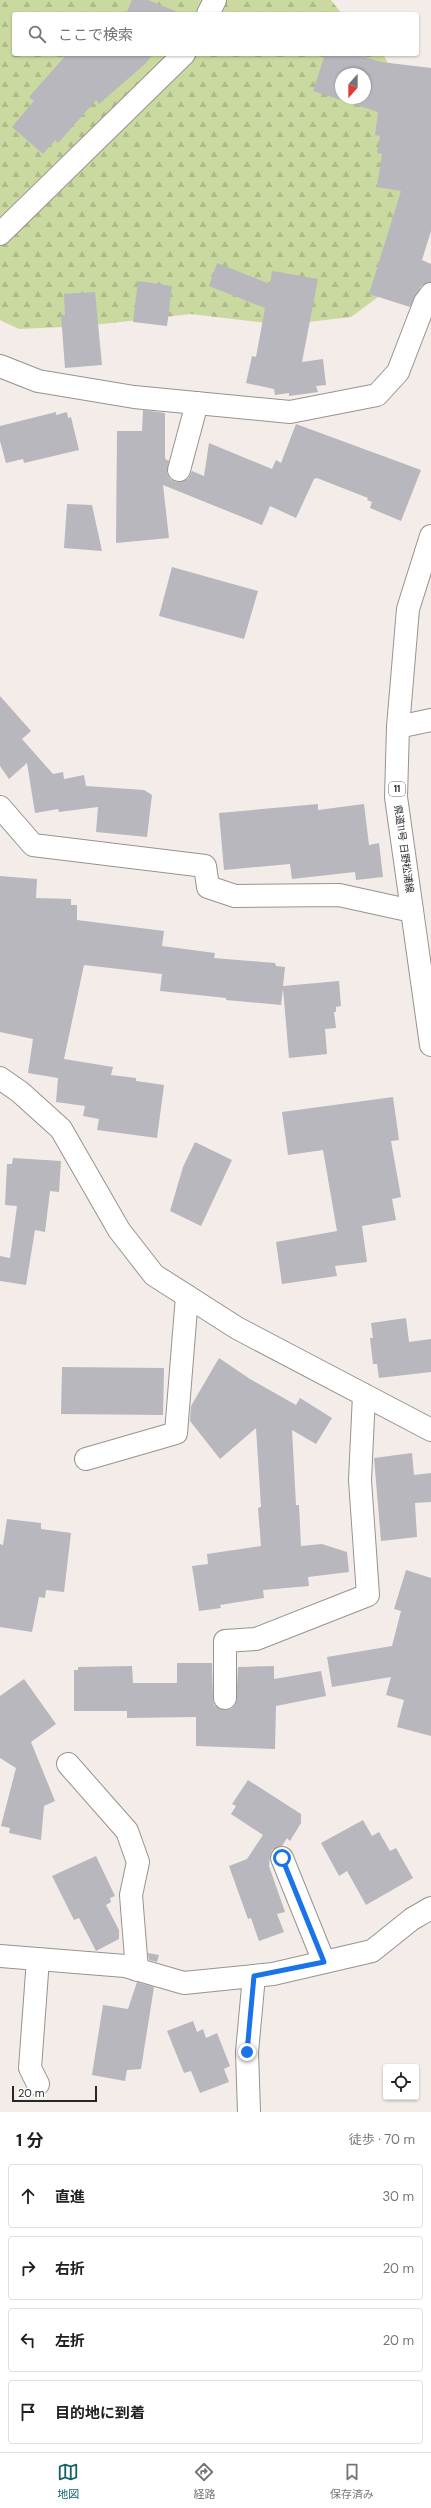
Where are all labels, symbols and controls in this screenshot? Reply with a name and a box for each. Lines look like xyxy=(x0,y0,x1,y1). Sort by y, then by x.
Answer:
search box xyxy=(12,12,419,56)
icon: search xyxy=(26,23,48,45)
text: ここで検索 xyxy=(58,25,133,45)
north arrow xyxy=(335,68,371,104)
road number: 11 xyxy=(389,782,405,796)
street label: 県道11号 日野松浦線 xyxy=(391,804,417,894)
route start xyxy=(273,1849,291,1867)
route end xyxy=(238,2043,256,2061)
map controls xyxy=(383,2064,419,2100)
button: locate xyxy=(383,2064,419,2100)
scale bar xyxy=(12,2084,97,2103)
text: 20 m xyxy=(18,2086,44,2100)
text: 1 分 xyxy=(16,2129,43,2151)
text: 徒歩 · 70 m xyxy=(349,2131,415,2148)
icon: ahead xyxy=(17,2185,39,2207)
text: 直進 xyxy=(55,2187,85,2207)
text: 30 m xyxy=(382,2188,414,2205)
icon: right xyxy=(17,2257,39,2279)
text: 右折 xyxy=(55,2259,85,2279)
text: 20 m xyxy=(383,2260,414,2277)
icon: left xyxy=(17,2329,39,2351)
text: 左折 xyxy=(55,2331,85,2351)
text: 20 m xyxy=(383,2332,414,2349)
icon: arrive xyxy=(17,2401,39,2423)
text: 目的地に到着 xyxy=(55,2403,145,2423)
tab: 地図 xyxy=(57,2461,79,2501)
tab: 経路 xyxy=(193,2461,215,2501)
tab: 保存済み xyxy=(330,2461,374,2501)

